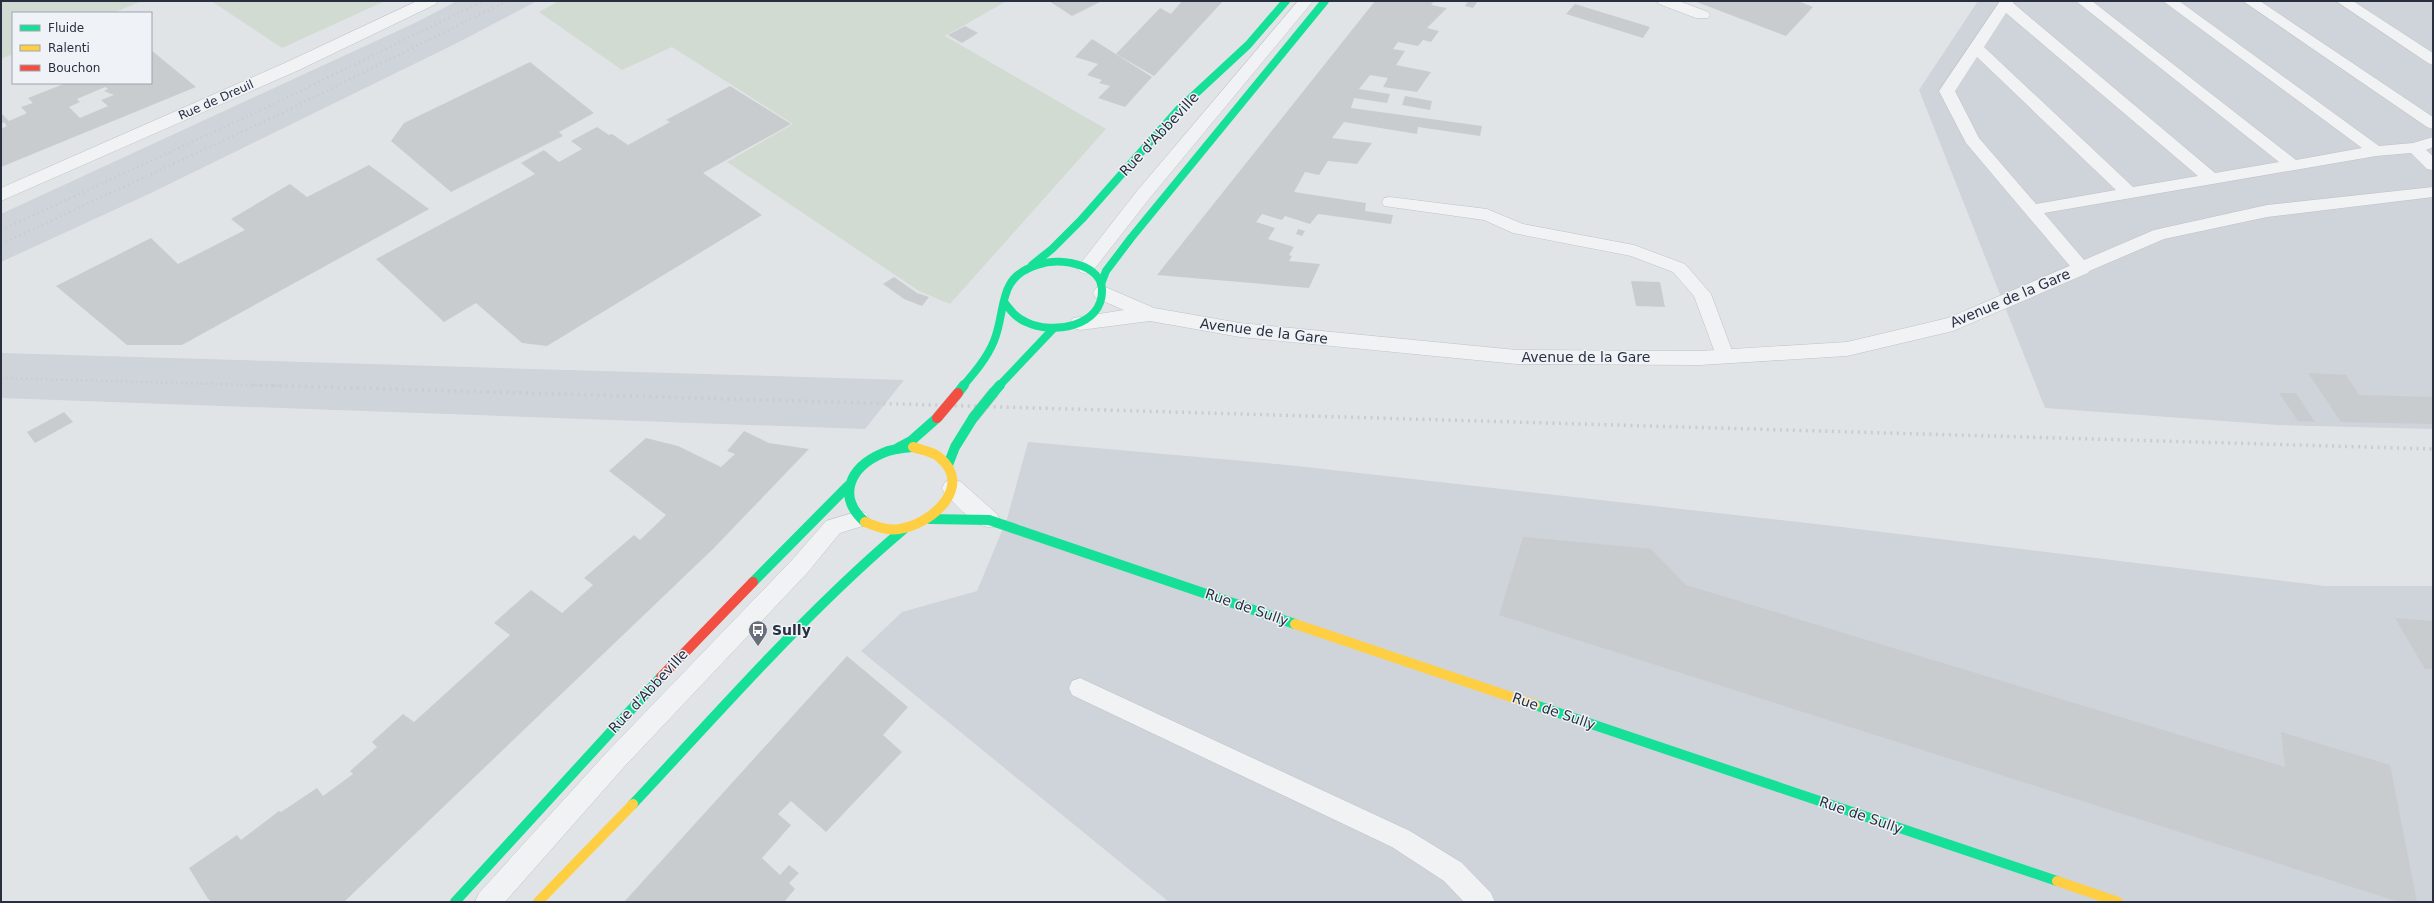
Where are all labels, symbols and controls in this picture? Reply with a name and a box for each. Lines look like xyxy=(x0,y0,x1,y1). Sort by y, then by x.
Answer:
legend xyxy=(12,12,152,84)
text: Fluide xyxy=(48,21,84,35)
text: Ralenti xyxy=(48,41,90,55)
text: Bouchon xyxy=(48,61,100,75)
street label: Rue de Dreuil xyxy=(176,77,256,123)
street label: Rue d'Abbeville xyxy=(1116,89,1202,179)
street label: Avenue de la Gare xyxy=(1948,265,2072,331)
street label: Avenue de la Gare xyxy=(1199,315,1329,347)
street label: Avenue de la Gare xyxy=(1522,349,1650,365)
street label: Rue de Sully xyxy=(1203,585,1291,629)
bus stop icon: Sully xyxy=(747,619,769,647)
place label: Sully xyxy=(772,622,811,638)
street label: Rue d'Abbeville xyxy=(605,646,691,736)
street label: Rue de Sully xyxy=(1510,689,1598,733)
street label: Rue de Sully xyxy=(1817,793,1905,837)

